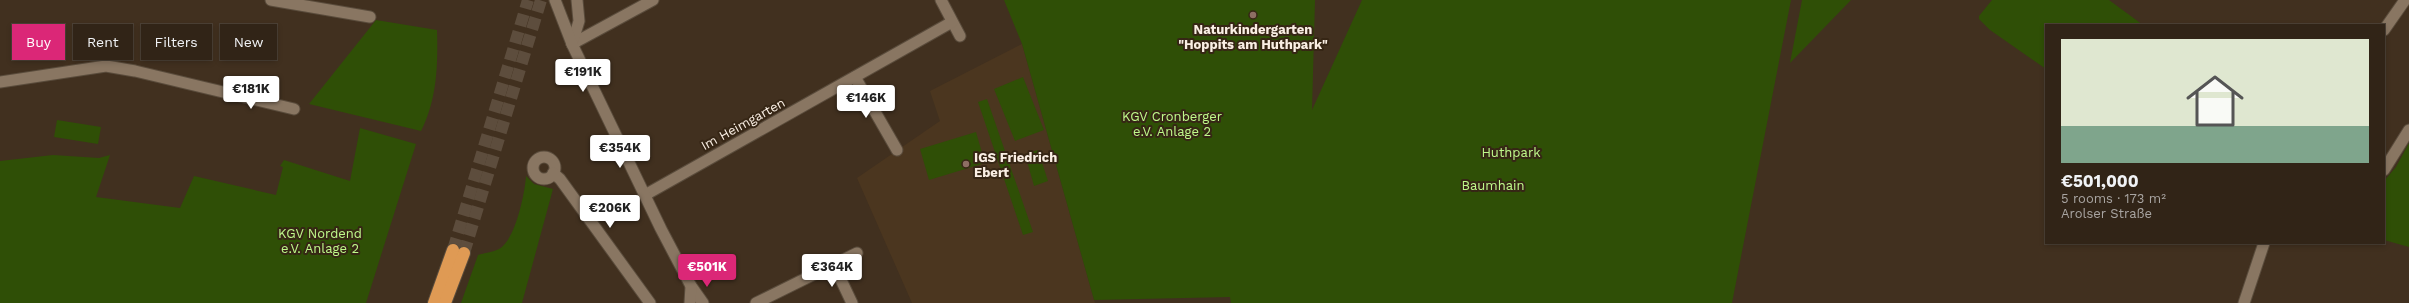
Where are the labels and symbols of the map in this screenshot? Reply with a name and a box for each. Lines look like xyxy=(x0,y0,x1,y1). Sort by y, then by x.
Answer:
marker: Naturkindergarten "Hoppits am Huthpark" xyxy=(1248,10,1258,20)
place label: Naturkindergarten "Hoppits am Huthpark" xyxy=(1178,22,1328,52)
pin: €191K xyxy=(555,59,611,93)
pin: €181K xyxy=(223,76,279,110)
pin: €146K xyxy=(838,85,894,119)
street label: Im Heimgarten xyxy=(698,95,788,153)
park label: KGV Cronberger e.V. Anlage 2 xyxy=(1122,109,1222,139)
pin: €354K xyxy=(592,135,648,169)
park label: Huthpark xyxy=(1481,145,1541,160)
place label: IGS Friedrich Ebert xyxy=(974,150,1057,180)
marker: IGS Friedrich Ebert xyxy=(961,159,971,169)
park label: Baumhain xyxy=(1461,178,1525,193)
pin: €206K xyxy=(582,195,638,229)
park label: KGV Nordend e.V. Anlage 2 xyxy=(278,226,362,256)
pin: €501K xyxy=(679,254,735,288)
pin: €364K xyxy=(804,254,860,288)

